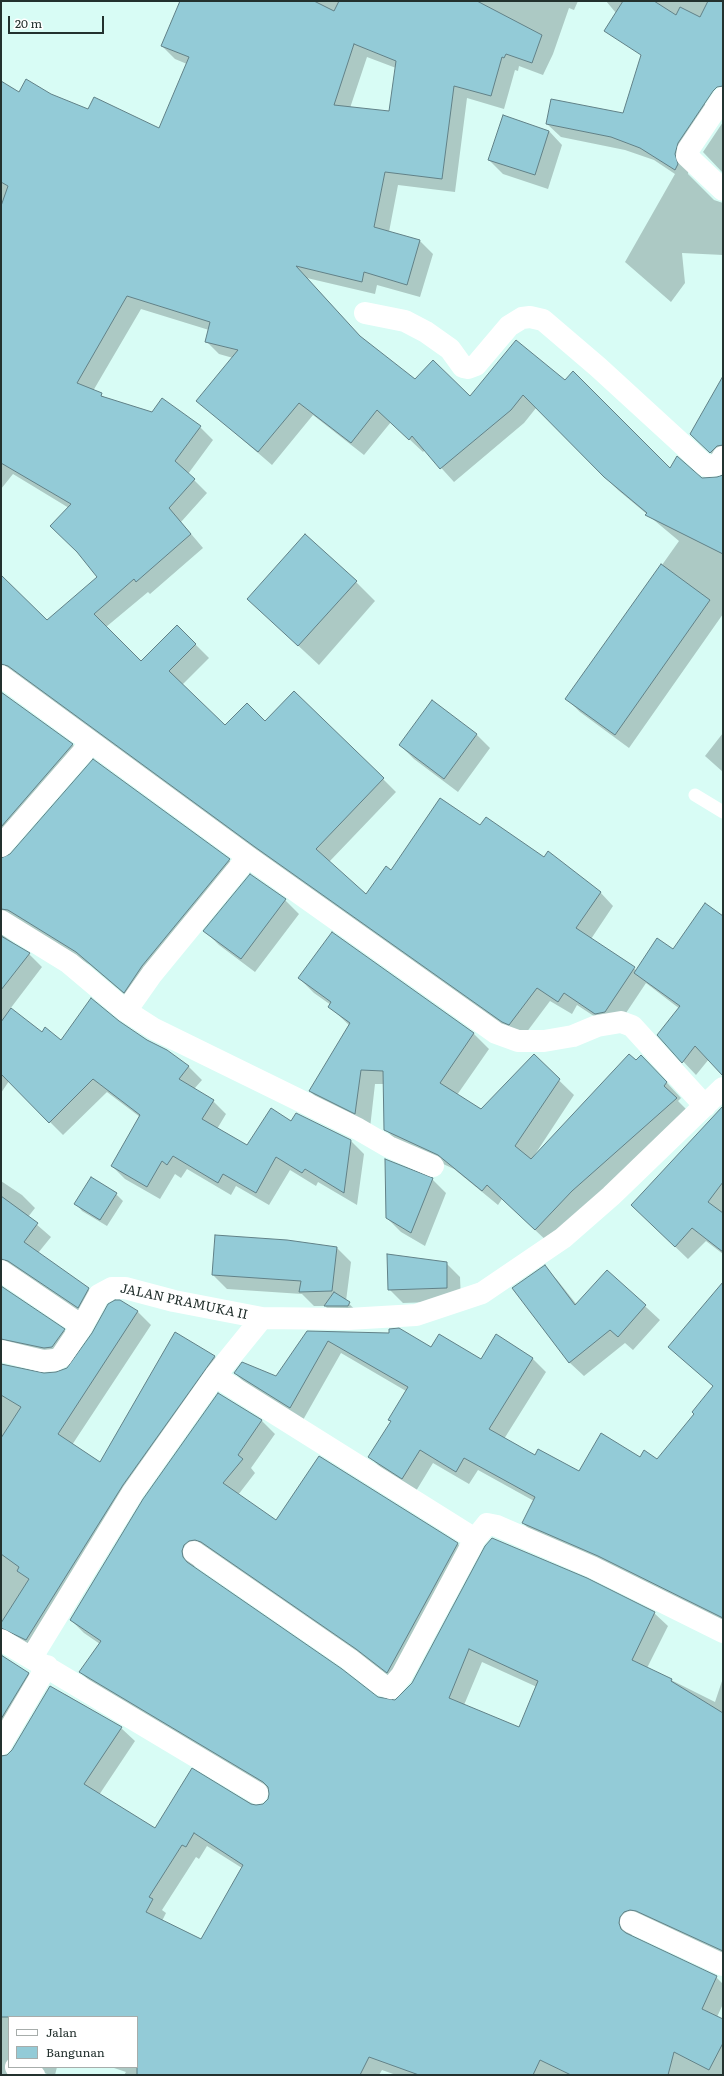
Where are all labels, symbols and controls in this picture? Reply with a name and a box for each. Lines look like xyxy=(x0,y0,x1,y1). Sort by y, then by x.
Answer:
scale bar xyxy=(10,8,106,34)
text: 20 m xyxy=(15,14,42,32)
street label: JALAN PRAMUKA II xyxy=(119,1281,249,1323)
legend xyxy=(8,2016,138,2068)
text: Jalan xyxy=(46,2023,77,2041)
text: Bangunan xyxy=(46,2043,105,2061)

